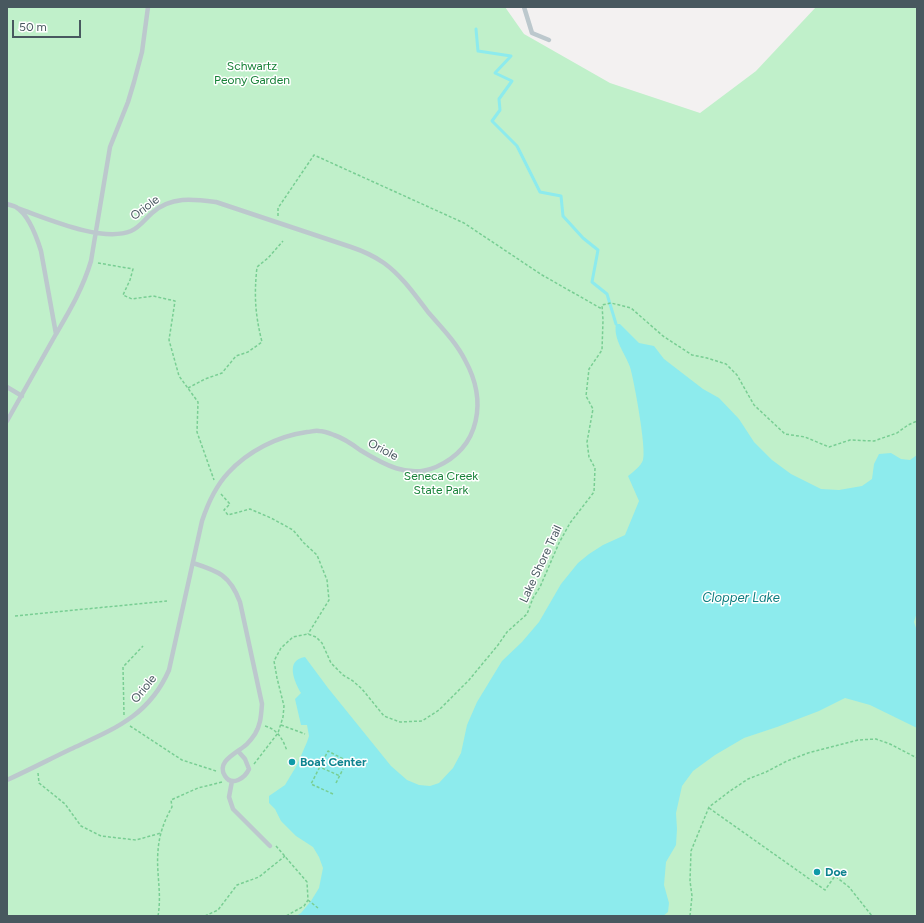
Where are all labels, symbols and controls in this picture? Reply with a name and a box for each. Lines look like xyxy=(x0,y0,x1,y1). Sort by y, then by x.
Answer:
scale bar xyxy=(14,12,83,38)
text: 50 m xyxy=(19,20,47,34)
park label: Schwartz Peony Garden xyxy=(214,59,290,87)
street label: Oriole xyxy=(128,193,162,223)
street label: Oriole xyxy=(365,436,401,464)
park label: Seneca Creek State Park xyxy=(404,469,478,497)
street label: Lake Shore Trail xyxy=(517,523,565,605)
water label: Clopper Lake xyxy=(702,590,780,606)
street label: Oriole xyxy=(128,672,160,706)
place label: Boat Center xyxy=(300,755,366,769)
marker: Boat Center xyxy=(287,757,297,767)
place label: Doe xyxy=(825,865,847,879)
marker: Doe xyxy=(812,867,822,877)

